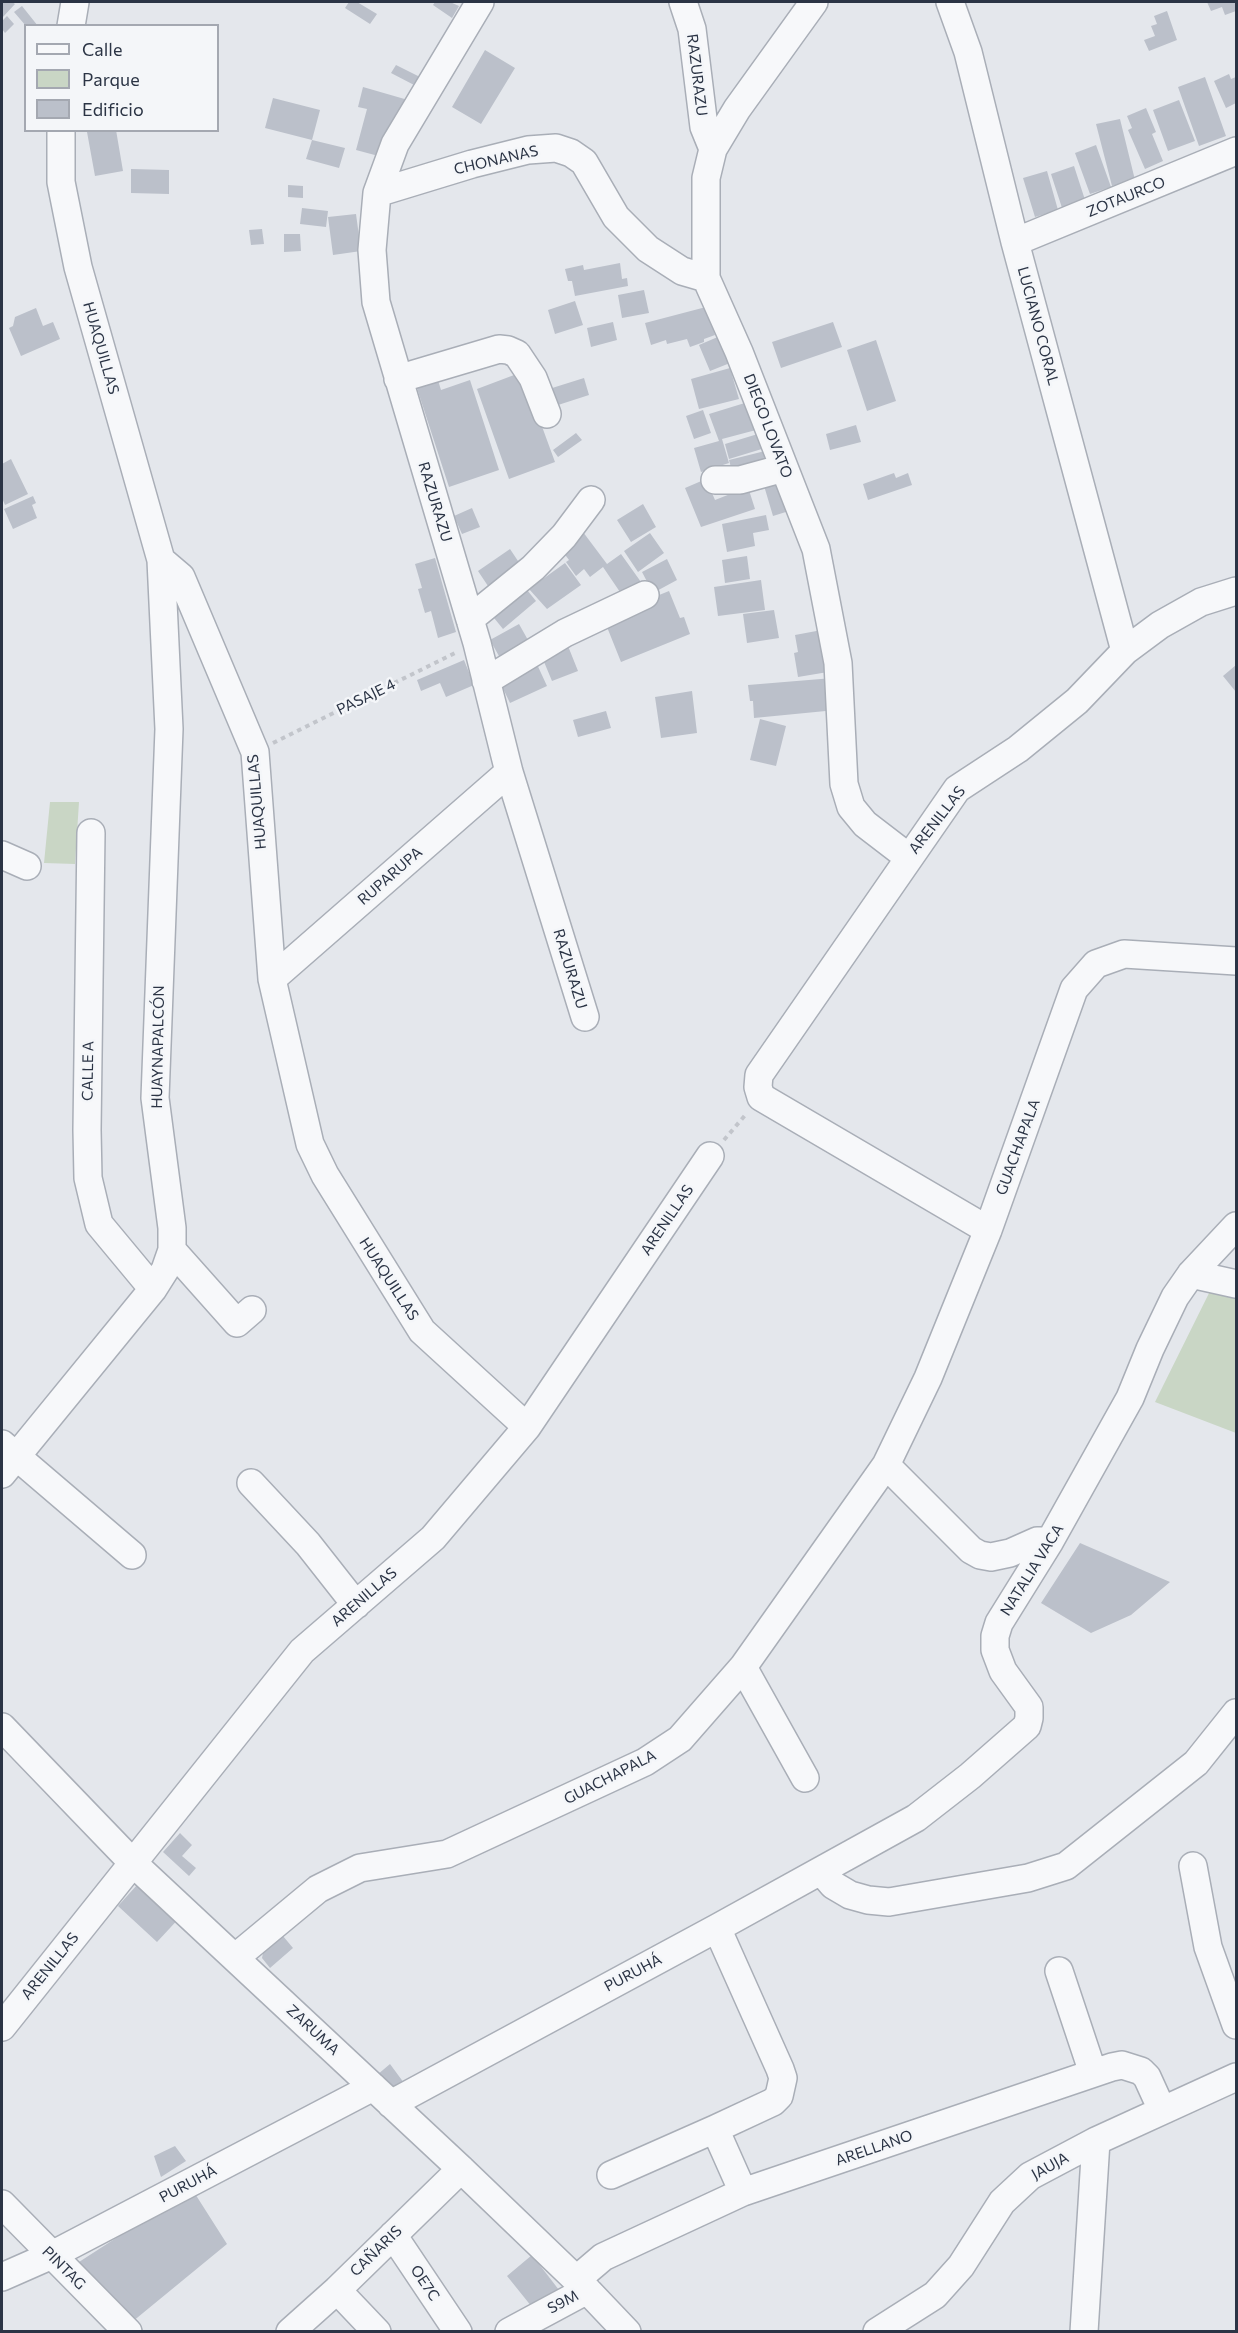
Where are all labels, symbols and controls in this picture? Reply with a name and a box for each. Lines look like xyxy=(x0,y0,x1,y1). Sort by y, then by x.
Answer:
legend xyxy=(24,24,219,132)
street label: RAZURAZU xyxy=(683,33,711,117)
text: Calle xyxy=(82,38,122,60)
text: Parque xyxy=(82,68,140,90)
text: Edificio xyxy=(82,98,144,120)
street label: CHONANAS xyxy=(452,142,540,178)
street label: ZOTAURCO xyxy=(1084,173,1168,221)
street label: LUCIANO CORAL xyxy=(1013,265,1063,387)
street label: HUAQUILLAS xyxy=(79,300,123,396)
street label: DIEGO LOVATO xyxy=(740,371,796,481)
street label: RAZURAZU xyxy=(414,460,456,544)
street label: PASAJE 4 xyxy=(334,675,398,719)
street label: HUAQUILLAS xyxy=(244,754,270,850)
street label: ARENILLAS xyxy=(905,782,969,858)
street label: RUPARUPA xyxy=(354,843,426,909)
street label: RAZURAZU xyxy=(549,927,591,1011)
street label: HUAYNAPALCÓN xyxy=(148,985,168,1109)
street label: CALLE A xyxy=(78,1041,98,1101)
street label: GUACHAPALA xyxy=(992,1096,1044,1198)
street label: ARENILLAS xyxy=(637,1181,697,1259)
street label: HUAQUILLAS xyxy=(355,1234,423,1324)
street label: NATALIA VACA xyxy=(997,1521,1067,1619)
street label: ARENILLAS xyxy=(327,1564,401,1630)
street label: GUACHAPALA xyxy=(561,1746,659,1808)
street label: ARENILLAS xyxy=(17,1929,83,2003)
street label: PURUHÁ xyxy=(601,1950,665,1996)
street label: ZARUMA xyxy=(283,2001,343,2059)
street label: ARELLANO xyxy=(833,2126,915,2170)
street label: JAUJA xyxy=(1028,2148,1072,2184)
street label: PURUHÁ xyxy=(156,2161,220,2207)
street label: CAÑARIS xyxy=(346,2222,406,2280)
street label: PINTAG xyxy=(39,2243,89,2293)
street label: OE7C xyxy=(407,2262,443,2304)
street label: S9M xyxy=(545,2286,581,2318)

